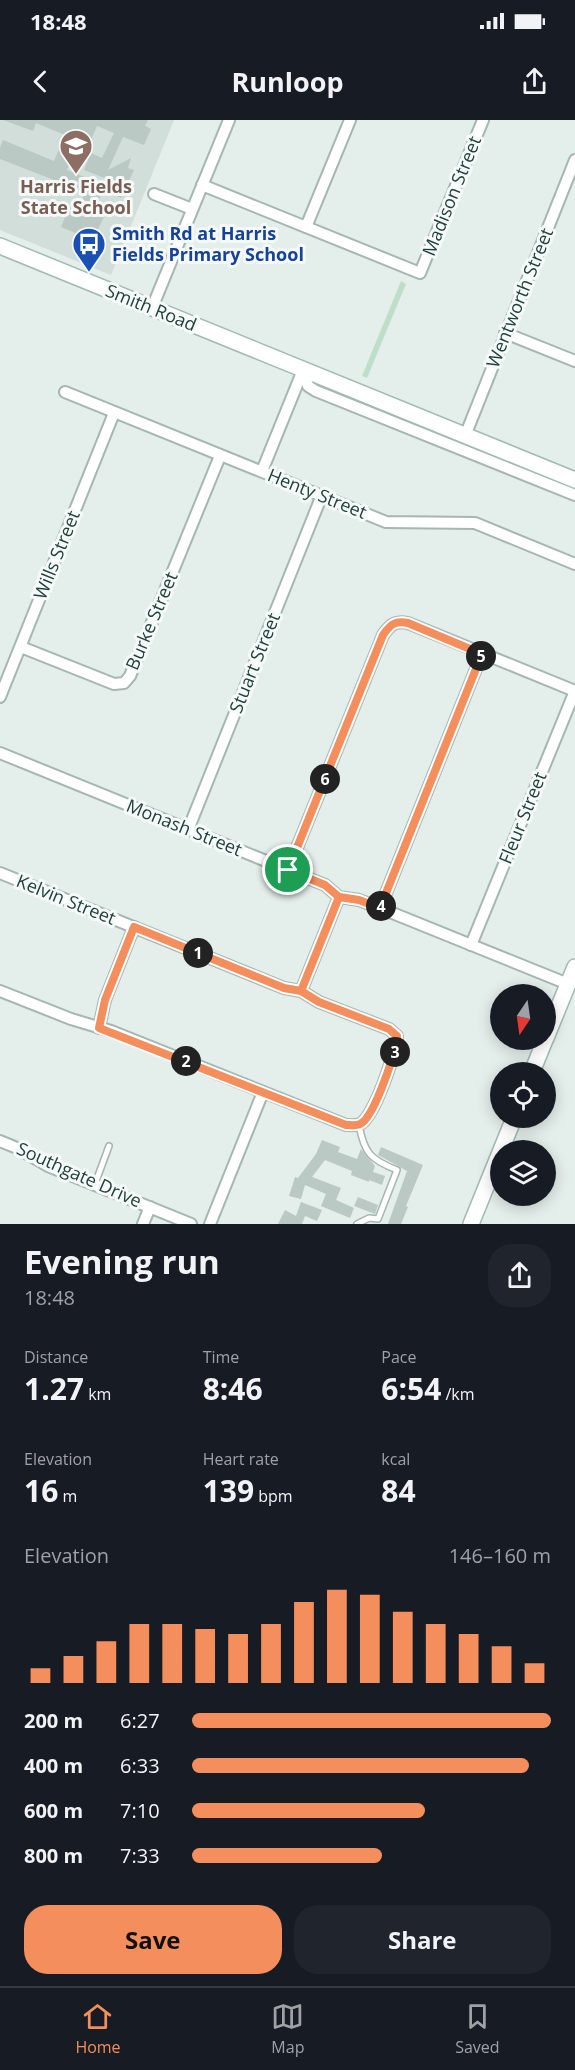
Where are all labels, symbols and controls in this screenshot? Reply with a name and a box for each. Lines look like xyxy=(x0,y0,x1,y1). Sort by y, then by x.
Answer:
text: 18:48 xyxy=(30,6,87,36)
text: Runloop xyxy=(231,63,344,100)
icon: back xyxy=(24,65,57,98)
icon: share xyxy=(518,65,551,98)
school or university icon: Harris Fields State School xyxy=(58,128,94,175)
street label: Madison Street xyxy=(416,132,486,259)
place label: Harris Fields State School xyxy=(20,174,132,219)
place label: Smith Rd at Harris Fields Primary School xyxy=(112,221,304,266)
street label: Wentworth Street xyxy=(480,224,558,371)
bus stop icon: Smith Rd at Harris Fields Primary School xyxy=(71,226,107,273)
street label: Smith Road xyxy=(102,278,200,336)
street label: Henty Street xyxy=(264,462,370,524)
street label: Wills Street xyxy=(27,507,85,603)
street label: Burke Street xyxy=(120,568,183,673)
street label: Stuart Street xyxy=(223,609,285,716)
pin: 5 xyxy=(466,641,496,671)
text: 5 xyxy=(476,645,486,667)
pin: 6 xyxy=(310,764,340,794)
text: 6 xyxy=(320,768,330,790)
street label: Fleur Street xyxy=(493,768,551,867)
street label: Monash Street xyxy=(123,793,246,861)
pin xyxy=(262,844,313,895)
icon: arrive xyxy=(271,853,304,886)
street label: Kelvin Street xyxy=(13,868,120,930)
pin: 4 xyxy=(366,891,396,921)
text: 4 xyxy=(376,895,386,917)
pin: 1 xyxy=(183,938,213,968)
text: 1 xyxy=(193,942,203,964)
north arrow xyxy=(490,984,556,1050)
map controls xyxy=(490,984,556,1206)
pin: 3 xyxy=(380,1037,410,1067)
text: 3 xyxy=(390,1041,400,1063)
pin: 2 xyxy=(171,1046,201,1076)
text: 2 xyxy=(181,1050,191,1072)
button: locate xyxy=(490,1062,556,1128)
street label: Southgate Drive xyxy=(13,1136,146,1212)
button: layers xyxy=(490,1140,556,1206)
text: Evening run xyxy=(24,1239,220,1284)
button: share xyxy=(488,1244,551,1307)
text: 18:48 xyxy=(24,1284,75,1311)
text: Distance xyxy=(24,1346,88,1368)
text: Time xyxy=(203,1346,239,1368)
text: Pace xyxy=(381,1346,417,1368)
text: 1.27 xyxy=(24,1368,84,1409)
text: 8:46 xyxy=(203,1368,263,1409)
text: 6:54 xyxy=(381,1368,441,1409)
text: km xyxy=(84,1383,111,1405)
text: /km xyxy=(441,1383,475,1405)
text: Elevation xyxy=(24,1448,92,1470)
text: Heart rate xyxy=(203,1448,279,1470)
text: kcal xyxy=(381,1448,410,1470)
text: 16 xyxy=(24,1470,58,1511)
text: 139 xyxy=(203,1470,254,1511)
text: 84 xyxy=(381,1470,416,1511)
text: m xyxy=(58,1485,77,1507)
text: bpm xyxy=(254,1485,293,1507)
text: Elevation xyxy=(24,1542,109,1569)
text: 146–160 m xyxy=(449,1542,551,1569)
text: 200 m xyxy=(24,1707,83,1734)
text: 6:27 xyxy=(120,1707,160,1734)
text: 400 m xyxy=(24,1752,83,1779)
text: 6:33 xyxy=(120,1752,160,1779)
text: 600 m xyxy=(24,1797,83,1824)
text: 7:10 xyxy=(120,1797,160,1824)
text: 800 m xyxy=(24,1842,83,1869)
text: 7:33 xyxy=(120,1842,160,1869)
button: Save xyxy=(24,1905,282,1974)
button: Share xyxy=(294,1905,551,1974)
tab: Home xyxy=(75,2000,121,2058)
tab: Map xyxy=(271,2000,304,2058)
tab: Saved xyxy=(455,2000,500,2058)

